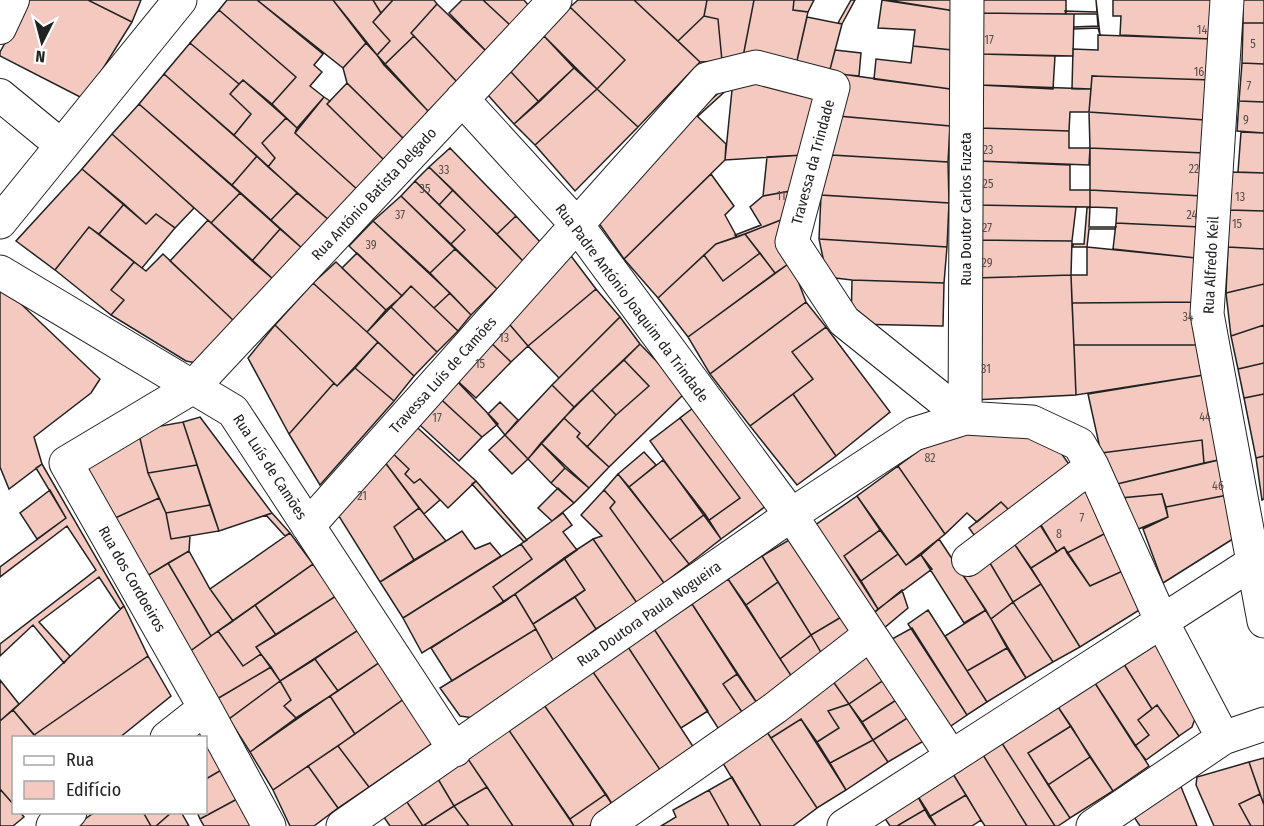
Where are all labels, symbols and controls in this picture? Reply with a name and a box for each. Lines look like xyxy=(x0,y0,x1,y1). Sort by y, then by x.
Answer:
north arrow xyxy=(12,12,72,72)
house number: 14 xyxy=(1197,23,1207,37)
house number: 17 xyxy=(984,33,994,47)
house number: 5 xyxy=(1250,37,1256,51)
text: N xyxy=(35,46,46,66)
house number: 16 xyxy=(1194,65,1204,79)
house number: 7 xyxy=(1247,79,1252,93)
street label: Travessa da Trindade xyxy=(788,97,838,227)
house number: 9 xyxy=(1243,113,1249,127)
street label: Rua António Batista Delgado xyxy=(308,124,440,264)
street label: Rua Doutor Carlos Fuzeta xyxy=(957,132,975,286)
house number: 23 xyxy=(983,143,993,157)
house number: 22 xyxy=(1189,162,1199,176)
house number: 33 xyxy=(439,163,449,177)
house number: 25 xyxy=(983,177,994,191)
house number: 35 xyxy=(420,182,431,196)
house number: 11 xyxy=(776,189,786,203)
house number: 13 xyxy=(1235,190,1245,204)
street label: Rua Padre António Joaquim da Trindade xyxy=(551,200,713,406)
house number: 37 xyxy=(395,208,405,222)
house number: 24 xyxy=(1187,208,1198,222)
street label: Rua Alfredo Keil xyxy=(1199,216,1223,314)
house number: 15 xyxy=(1232,217,1243,231)
house number: 27 xyxy=(982,221,992,235)
house number: 39 xyxy=(365,238,377,252)
house number: 29 xyxy=(981,256,993,270)
house number: 34 xyxy=(1182,310,1194,324)
street label: Travessa Luís de Camões xyxy=(386,313,500,437)
house number: 13 xyxy=(499,331,509,345)
house number: 15 xyxy=(475,357,486,371)
house number: 31 xyxy=(981,362,991,376)
house number: 44 xyxy=(1199,410,1211,424)
street label: Rua Luís de Camões xyxy=(229,411,311,523)
house number: 17 xyxy=(432,411,442,425)
house number: 82 xyxy=(924,451,936,465)
house number: 46 xyxy=(1212,479,1224,493)
house number: 21 xyxy=(357,489,367,503)
house number: 7 xyxy=(1080,511,1085,525)
street label: Rua dos Cordoeiros xyxy=(94,523,170,635)
house number: 8 xyxy=(1056,527,1062,541)
street label: Rua Doutora Paula Nogueira xyxy=(574,557,724,671)
legend xyxy=(12,736,207,814)
text: Rua xyxy=(66,749,94,771)
text: Edifício xyxy=(66,779,121,801)

